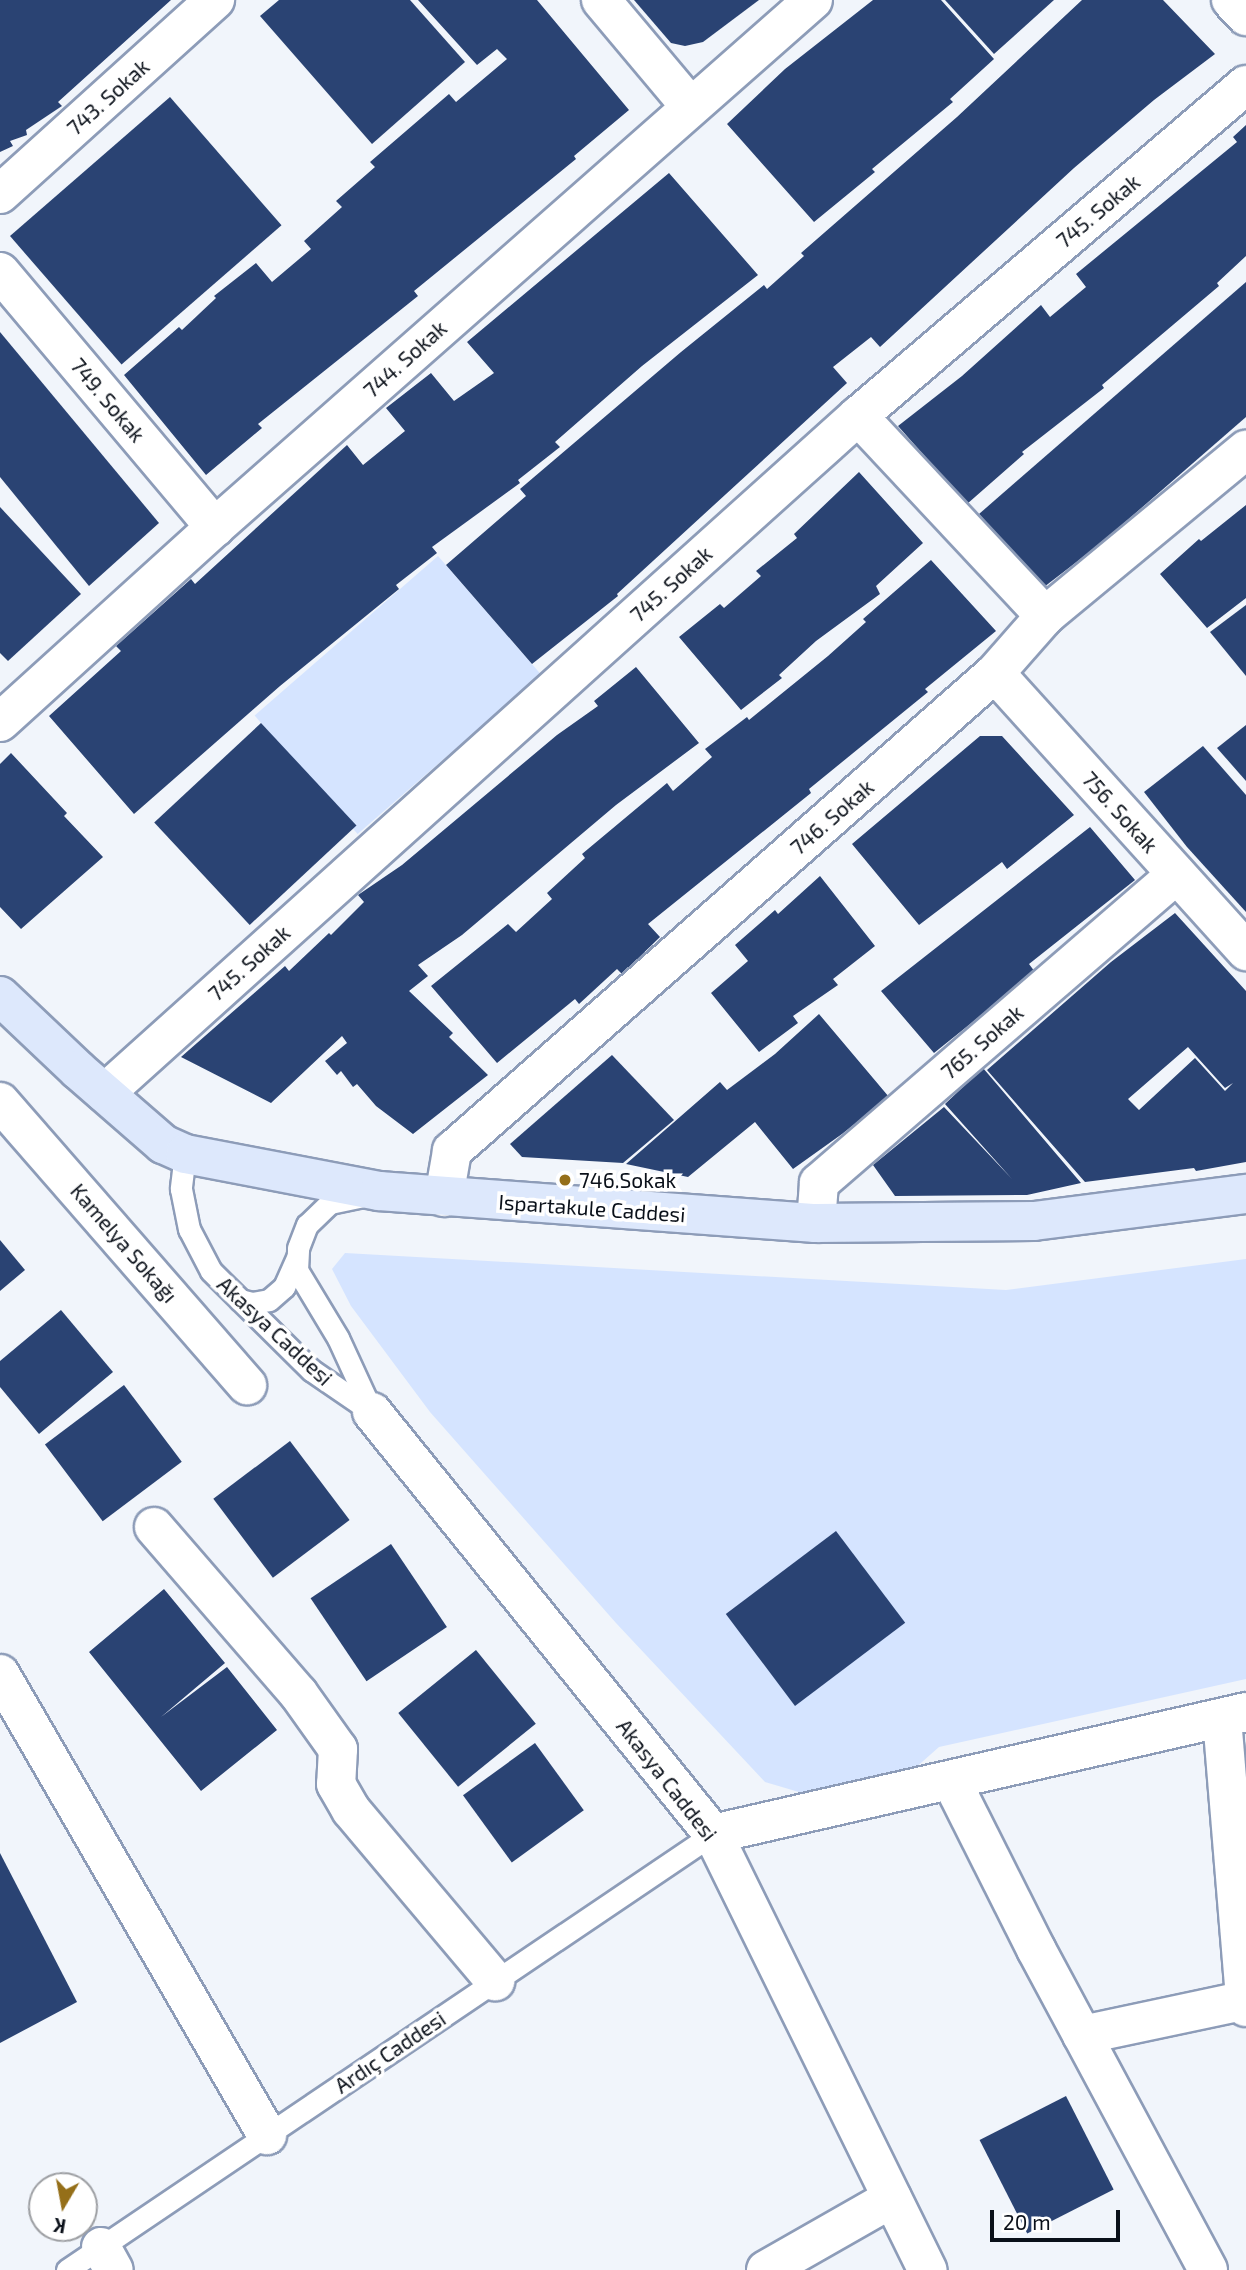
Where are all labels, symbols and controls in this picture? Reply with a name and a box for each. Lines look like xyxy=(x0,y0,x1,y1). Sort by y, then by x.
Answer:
street label: 743. Sokak xyxy=(62,54,154,140)
street label: 745. Sokak xyxy=(1051,169,1145,253)
street label: 744. Sokak xyxy=(358,315,452,403)
street label: 749. Sokak xyxy=(66,353,150,447)
street label: 745. Sokak xyxy=(625,541,717,627)
street label: 756. Sokak xyxy=(1077,766,1163,858)
street label: 746. Sokak xyxy=(785,774,879,860)
street label: 745. Sokak xyxy=(203,920,295,1006)
street label: 765. Sokak xyxy=(936,1000,1028,1084)
place label: 746.Sokak xyxy=(579,1167,676,1193)
marker: 746.Sokak xyxy=(557,1172,573,1188)
street label: Kamelya Sokağı xyxy=(65,1178,183,1308)
street label: Ispartakule Caddesi xyxy=(498,1189,686,1227)
street label: Akasya Caddesi xyxy=(212,1271,338,1391)
street label: Akasya Caddesi xyxy=(612,1714,722,1846)
street label: Ardıç Caddesi xyxy=(330,2006,450,2098)
north arrow xyxy=(28,2172,98,2242)
scale bar xyxy=(994,2196,1124,2240)
text: 20 m xyxy=(1003,2209,1051,2234)
text: K xyxy=(52,2214,68,2239)

